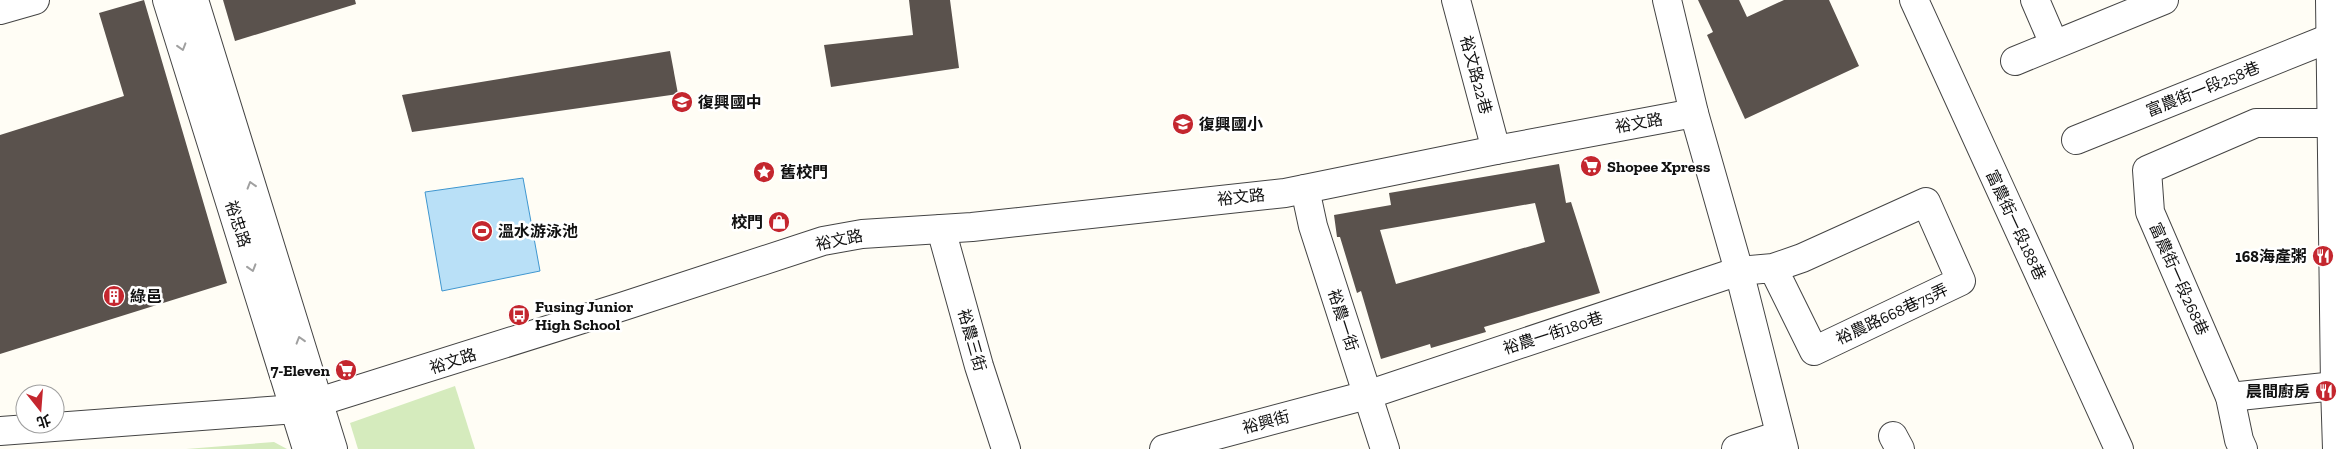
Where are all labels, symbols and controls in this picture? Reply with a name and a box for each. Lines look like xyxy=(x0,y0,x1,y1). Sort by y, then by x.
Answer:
street label: 裕文路22巷 xyxy=(1456,34,1496,116)
one-way arrow xyxy=(176,42,186,50)
street label: 富農街一段258巷 xyxy=(2143,58,2263,120)
school or university icon: 復興國中 xyxy=(670,90,694,114)
place label: 復興國中 xyxy=(698,93,762,112)
street label: 裕文路 xyxy=(1614,109,1664,137)
school or university icon: 復興國小 xyxy=(1171,112,1195,136)
place label: 復興國小 xyxy=(1199,115,1263,134)
supermarket icon: Shopee Xpress xyxy=(1579,154,1603,178)
place label: Shopee Xpress xyxy=(1607,157,1710,176)
place icon: 舊校門 xyxy=(752,160,776,184)
place label: 舊校門 xyxy=(780,163,828,182)
street label: 富農街一段188巷 xyxy=(1982,167,2050,283)
one-way arrow xyxy=(247,181,257,189)
street label: 裕文路 xyxy=(1216,185,1266,209)
street label: 裕忠路 xyxy=(222,198,254,250)
shop icon: 校門 xyxy=(767,210,791,234)
place label: 校門 xyxy=(731,213,763,232)
sports icon: 溫水游泳池 xyxy=(470,219,494,243)
street label: 富農街一段268巷 xyxy=(2146,220,2212,338)
place label: 溫水游泳池 xyxy=(498,222,578,241)
street label: 裕文路 xyxy=(814,226,864,254)
restaurant icon: 168海產粥 xyxy=(2311,244,2335,268)
place label: 168海產粥 xyxy=(2235,247,2307,266)
one-way arrow xyxy=(246,264,256,272)
street label: 裕農路668巷75弄 xyxy=(1833,280,1951,348)
building icon: 綠邑 xyxy=(102,284,126,308)
place label: 綠邑 xyxy=(130,287,162,306)
street label: 裕農一街 xyxy=(1324,287,1362,353)
place label: Fusing Junior High School xyxy=(535,297,633,334)
bus stop icon: Fusing Junior High School xyxy=(507,303,531,327)
street label: 裕農三街 xyxy=(954,307,990,373)
street label: 裕農一街180巷 xyxy=(1501,308,1605,358)
one-way arrow xyxy=(295,336,305,344)
street label: 裕文路 xyxy=(427,345,479,377)
supermarket icon: 7-Eleven xyxy=(334,358,358,382)
place label: 7-Eleven xyxy=(271,361,330,380)
restaurant icon: 晨間廚房 xyxy=(2314,379,2338,403)
place label: 晨間廚房 xyxy=(2246,382,2310,401)
north arrow xyxy=(15,384,65,434)
street label: 裕興街 xyxy=(1240,407,1292,437)
text: 北 xyxy=(34,411,53,431)

